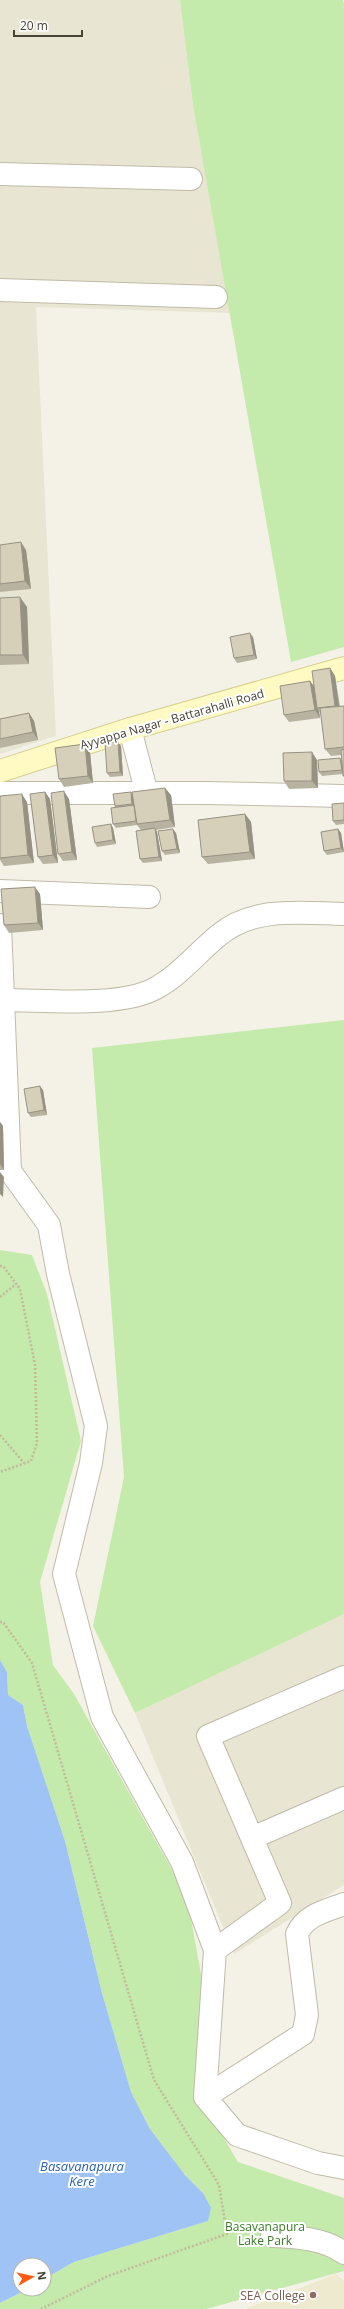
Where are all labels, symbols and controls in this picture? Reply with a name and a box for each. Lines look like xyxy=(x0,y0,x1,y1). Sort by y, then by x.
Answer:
scale bar xyxy=(14,12,82,38)
text: 20 m xyxy=(20,17,48,34)
street label: Ayyappa Nagar - Battarahalli Road xyxy=(78,685,266,753)
water label: Basavanapura Kere xyxy=(40,2157,125,2190)
park label: Basavanapura Lake Park xyxy=(225,2218,305,2249)
north arrow xyxy=(12,2257,52,2297)
text: N xyxy=(34,2270,50,2281)
place label: SEA College xyxy=(240,2287,305,2304)
marker: SEA College xyxy=(308,2290,318,2300)

